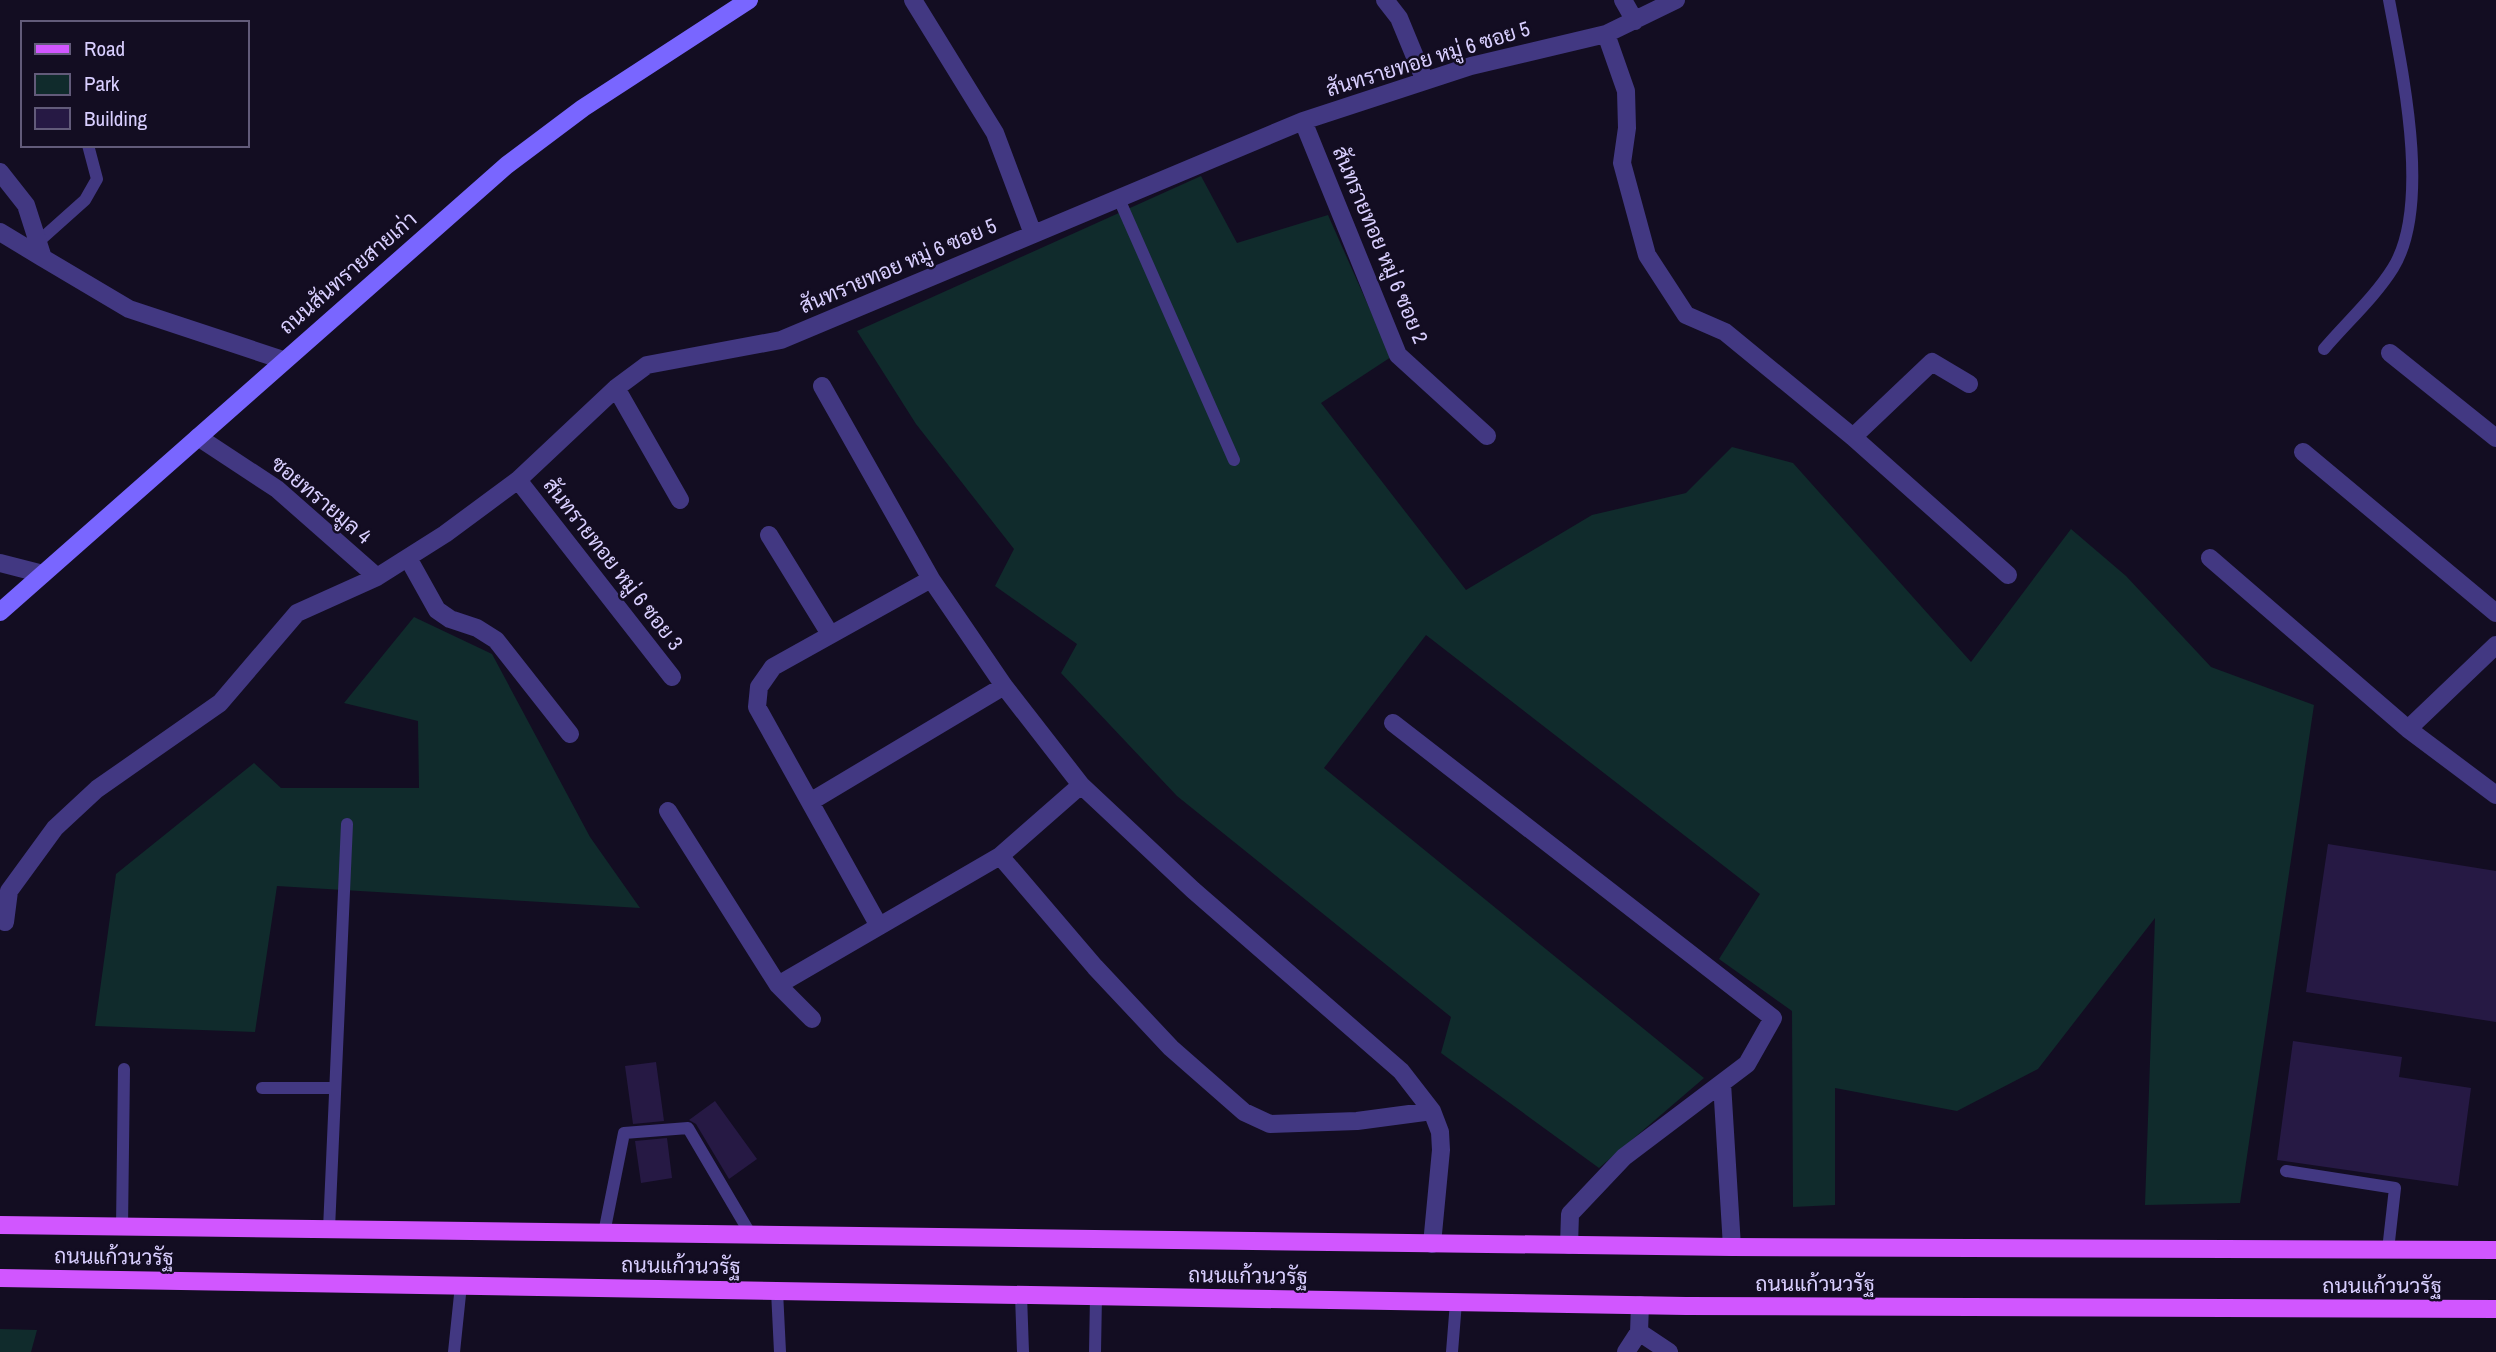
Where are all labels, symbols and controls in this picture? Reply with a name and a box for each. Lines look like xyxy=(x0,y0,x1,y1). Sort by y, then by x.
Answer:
street label: สันทรายทอย หมู่ 6 ซอย 5 xyxy=(1322,14,1534,104)
legend xyxy=(21,21,248,147)
text: Road xyxy=(84,34,125,63)
text: Park xyxy=(84,69,120,98)
text: Building xyxy=(84,104,148,133)
street label: สันทรายทอย หมู่ 6 ซอย 2 xyxy=(1325,142,1435,348)
street label: ถนนสันทรายสายเก่า xyxy=(273,205,423,341)
street label: สันทรายทอย หมู่ 6 ซอย 5 xyxy=(795,211,1001,321)
street label: ซอยทรายมูล 4 xyxy=(264,449,378,551)
street label: สันทรายทอย หมู่ 6 ซอย 3 xyxy=(536,471,690,657)
street label: ถนนแก้วนวรัฐ xyxy=(54,1241,174,1272)
street label: ถนนแก้วนวรัฐ xyxy=(621,1250,741,1281)
street label: ถนนแก้วนวรัฐ xyxy=(1188,1260,1308,1291)
street label: ถนนแก้วนวรัฐ xyxy=(1755,1269,1875,1298)
street label: ถนนแก้วนวรัฐ xyxy=(2322,1271,2442,1300)

